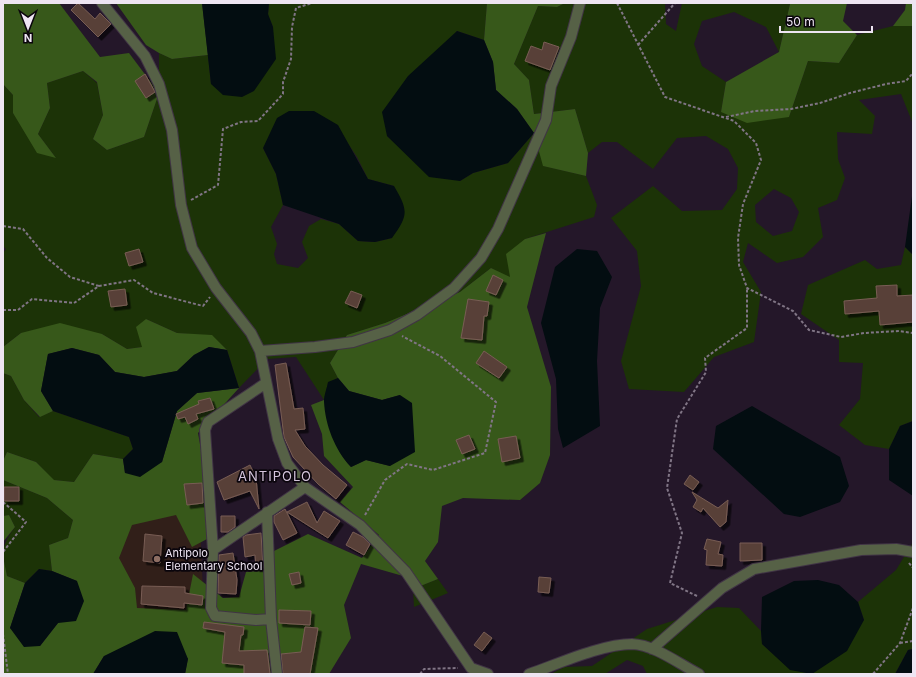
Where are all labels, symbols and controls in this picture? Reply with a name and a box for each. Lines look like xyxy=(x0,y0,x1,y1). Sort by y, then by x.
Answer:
north arrow xyxy=(8,8,48,48)
scale bar xyxy=(780,8,872,34)
text: 50 m xyxy=(786,14,815,29)
text: N xyxy=(24,31,32,45)
district label: ANTIPOLO xyxy=(238,468,312,484)
place label: Antipolo Elementary School xyxy=(165,546,262,573)
marker: Antipolo Elementary School xyxy=(152,554,162,564)

